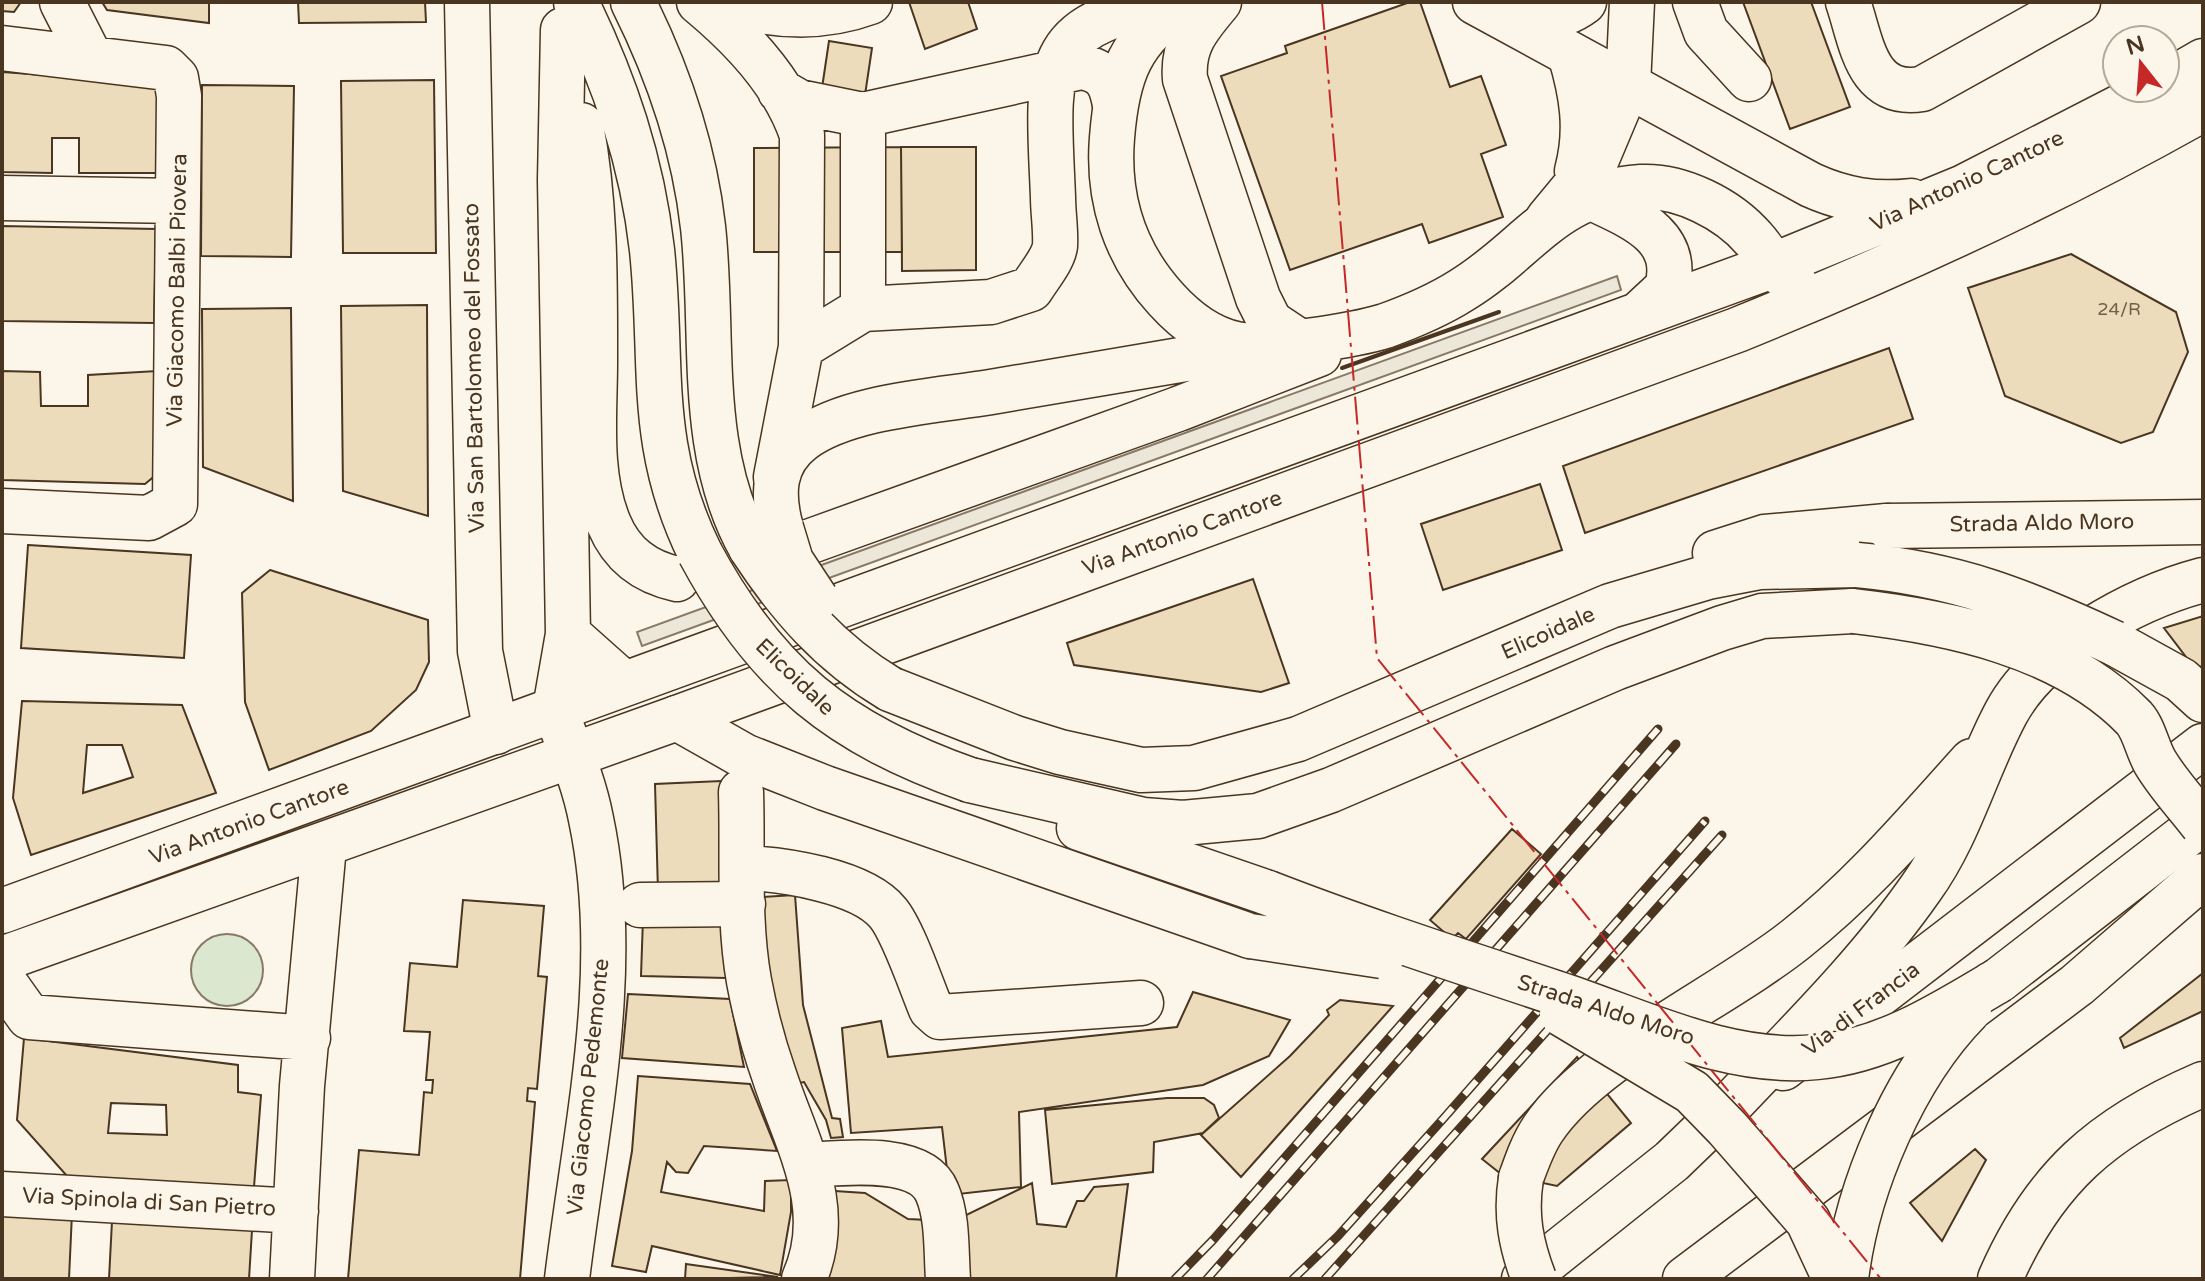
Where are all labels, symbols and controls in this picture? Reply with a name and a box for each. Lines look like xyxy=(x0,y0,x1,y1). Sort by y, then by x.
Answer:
north arrow xyxy=(2101,24,2181,104)
text: N xyxy=(2123,31,2148,61)
street label: Via Antonio Cantore xyxy=(1866,125,2068,237)
street label: Via Giacomo Balbi Piovera xyxy=(162,153,192,427)
street label: Via San Bartolomeo del Fossato xyxy=(458,203,490,533)
house number: 24/R xyxy=(2097,298,2141,320)
street label: Via Antonio Cantore xyxy=(1079,485,1285,581)
street label: Strada Aldo Moro xyxy=(1949,508,2135,538)
street label: Elicoidale xyxy=(1497,601,1599,665)
street label: Elicoidale xyxy=(750,633,840,721)
street label: Via Antonio Cantore xyxy=(146,774,352,870)
street label: Via di Francia xyxy=(1797,956,1925,1062)
street label: Via Giacomo Pedemonte xyxy=(562,957,614,1217)
street label: Strada Aldo Moro xyxy=(1514,969,1698,1051)
street label: Via Spinola di San Pietro xyxy=(21,1182,277,1222)

